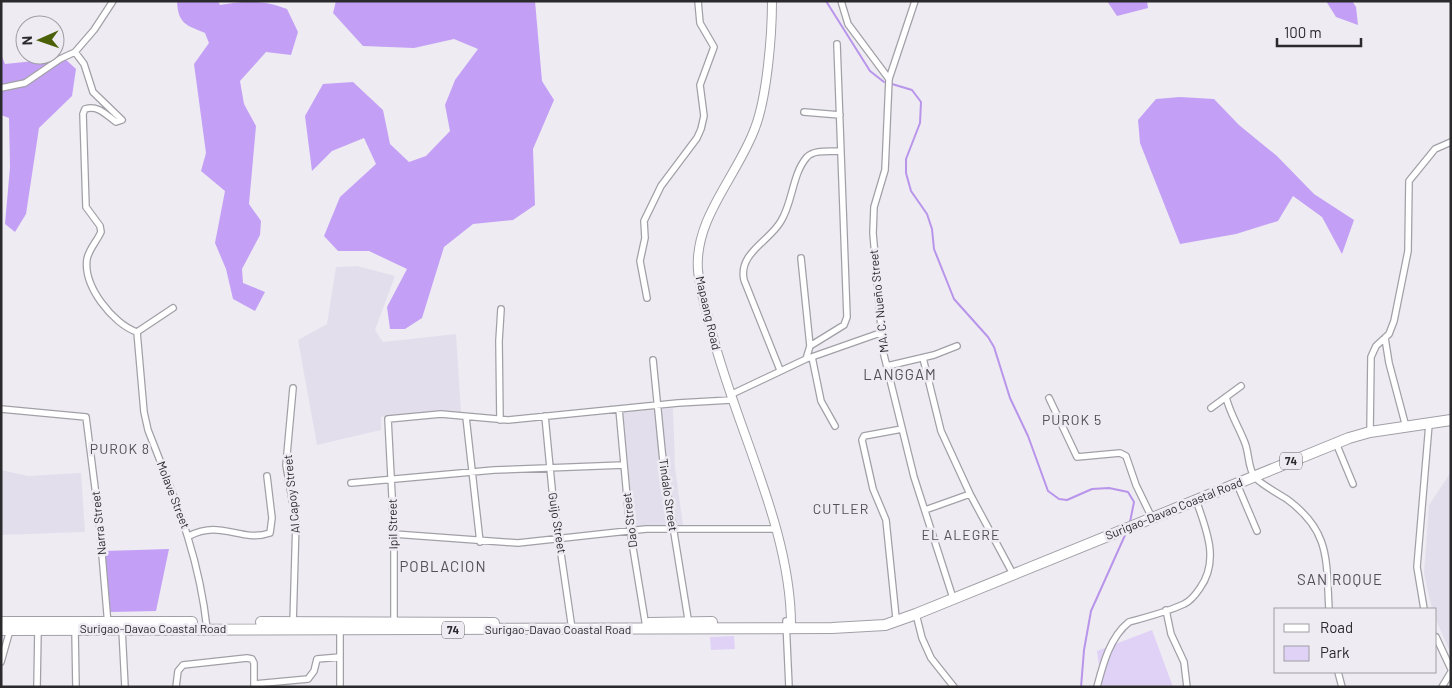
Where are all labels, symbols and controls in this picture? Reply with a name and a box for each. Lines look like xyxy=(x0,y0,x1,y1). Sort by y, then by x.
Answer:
north arrow xyxy=(15,15,65,65)
scale bar xyxy=(1277,15,1361,47)
text: 100 m xyxy=(1284,23,1322,41)
text: N xyxy=(18,36,35,45)
street label: MA. C. Nueño Street xyxy=(866,249,890,353)
street label: Mapaang Road xyxy=(694,274,724,351)
district label: LANGGAM xyxy=(863,365,937,383)
district label: PUROK 5 xyxy=(1042,411,1102,428)
district label: PUROK 8 xyxy=(90,440,150,457)
road number: 74 xyxy=(1280,452,1302,470)
street label: Al Capoy Street xyxy=(280,454,302,534)
street label: Tindalo Street xyxy=(657,458,681,532)
street label: Molave Street xyxy=(155,459,193,530)
street label: Surigao-Davao Coastal Road xyxy=(1103,474,1244,542)
street label: Narra Street xyxy=(88,490,108,556)
street label: Guijo Street xyxy=(546,491,570,554)
street label: Dao Street xyxy=(619,492,639,548)
street label: Ipil Street xyxy=(385,499,399,549)
district label: CUTLER xyxy=(813,500,869,517)
district label: EL ALEGRE xyxy=(922,526,1000,543)
district label: POBLACION xyxy=(399,557,487,575)
district label: SAN ROQUE xyxy=(1297,570,1383,588)
legend xyxy=(1274,608,1437,673)
text: Road xyxy=(1320,618,1353,636)
street label: Surigao-Davao Coastal Road xyxy=(80,621,226,635)
road number: 74 xyxy=(442,622,464,638)
street label: Surigao-Davao Coastal Road xyxy=(485,622,631,636)
text: Park xyxy=(1320,643,1350,661)

